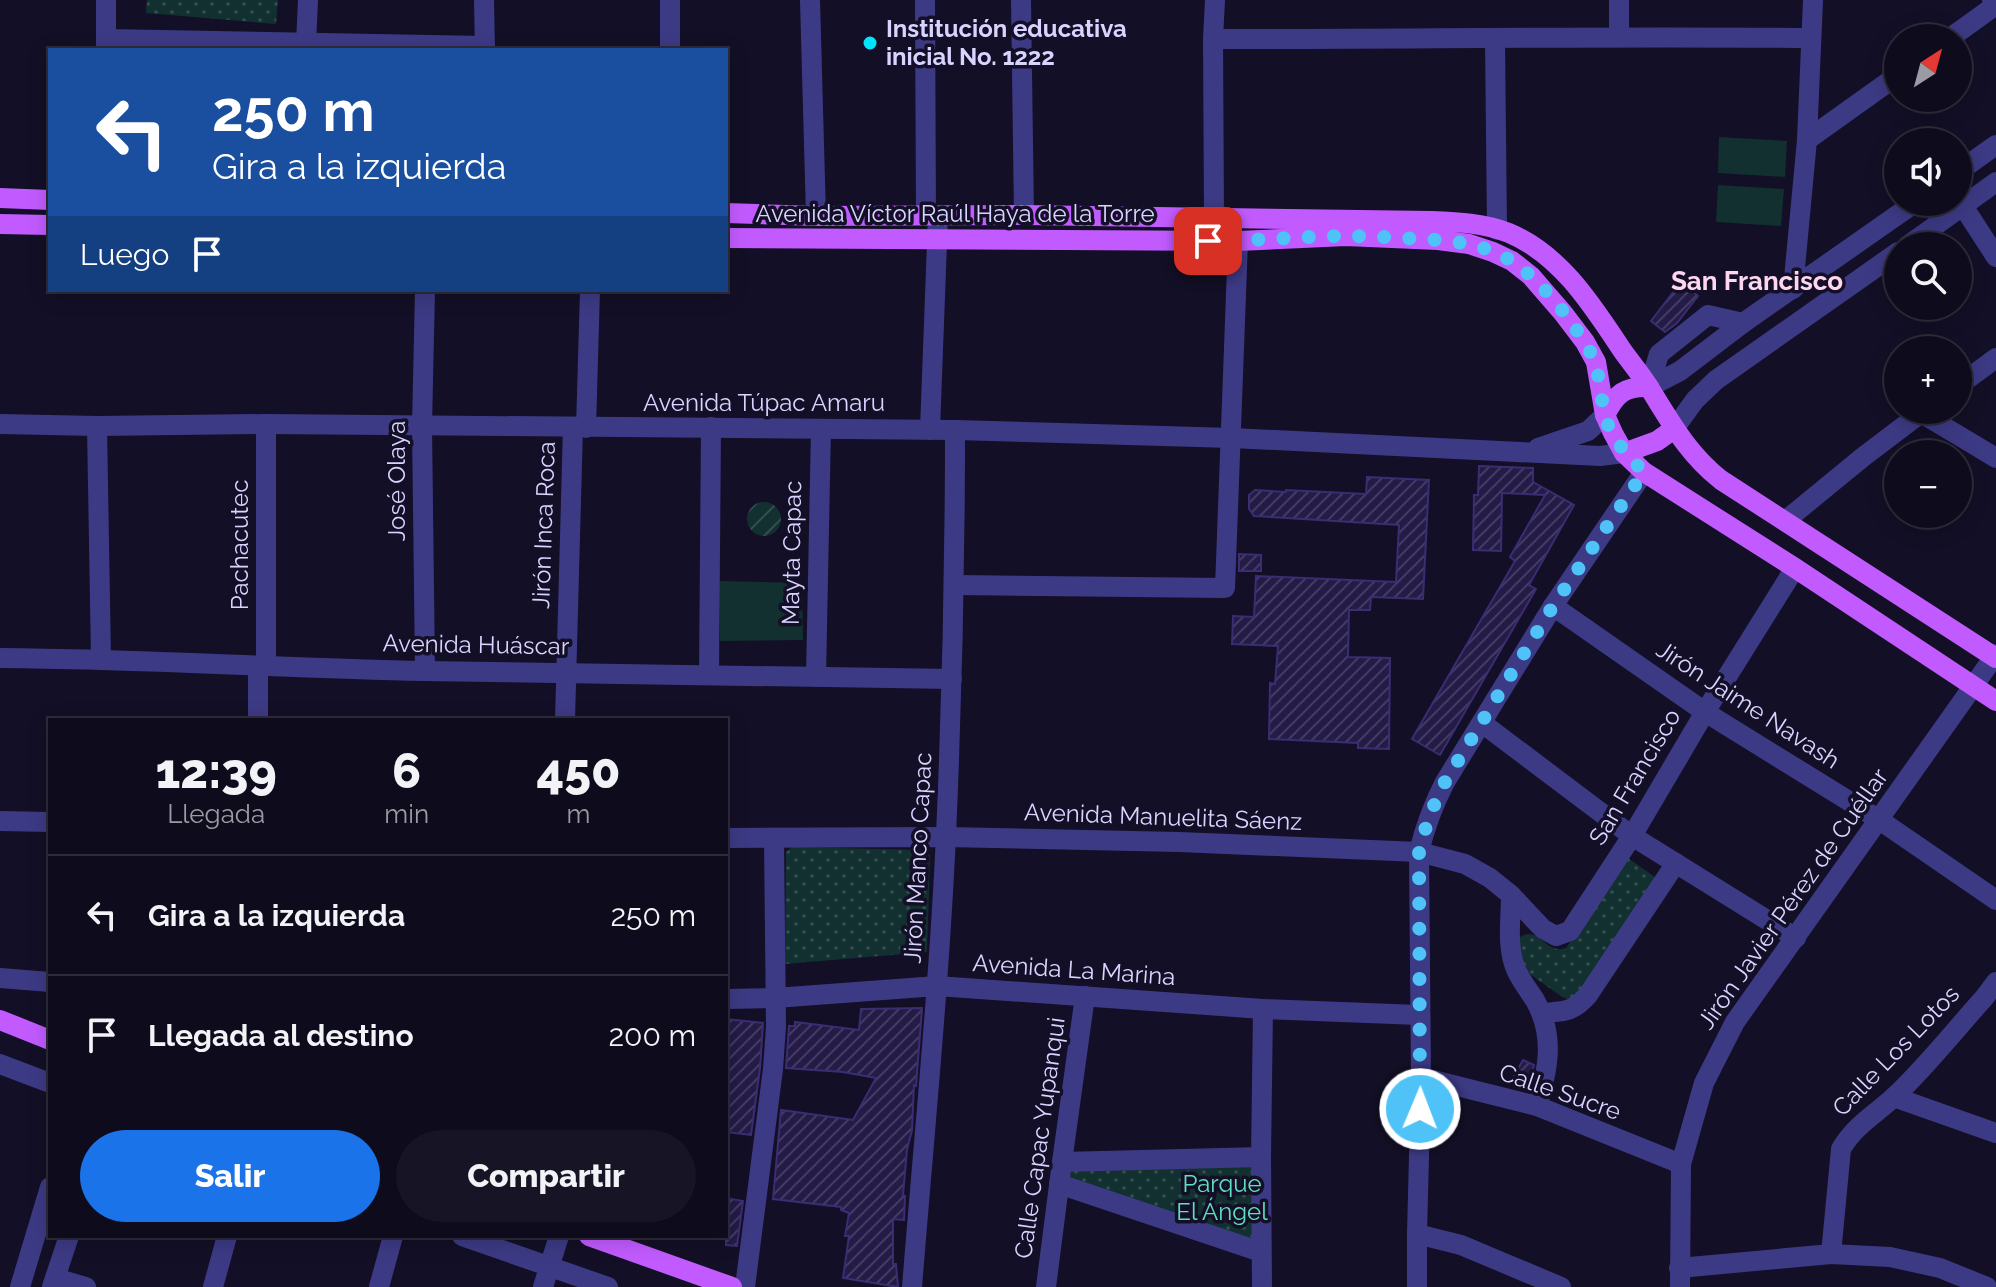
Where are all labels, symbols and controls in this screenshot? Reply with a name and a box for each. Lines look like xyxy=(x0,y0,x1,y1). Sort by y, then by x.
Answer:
place label: Institución educativa inicial No. 1222 xyxy=(886,14,1127,71)
north arrow xyxy=(1884,24,1972,112)
map controls xyxy=(1884,24,1972,528)
marker: Institución educativa inicial No. 1222 xyxy=(861,34,879,52)
text: 250 m xyxy=(212,78,375,144)
icon: left xyxy=(80,80,184,184)
button: sound xyxy=(1884,128,1972,216)
text: Gira a la izquierda xyxy=(212,145,506,187)
street label: Avenida Víctor Raúl Haya de la Torre xyxy=(755,199,1155,228)
pin xyxy=(1174,207,1242,275)
icon: arrive xyxy=(1186,219,1230,263)
icon: arrive xyxy=(185,232,229,276)
button: search xyxy=(1884,232,1972,320)
text: Luego xyxy=(80,237,169,272)
district label: San Francisco xyxy=(1671,266,1843,296)
button: + xyxy=(1884,336,1972,424)
street label: Avenida Túpac Amaru xyxy=(643,388,885,417)
street label: José Olaya xyxy=(382,421,411,541)
button: − xyxy=(1884,440,1972,528)
street label: Jirón Inca Roca xyxy=(526,441,561,609)
street label: Pachacutec xyxy=(225,480,254,610)
street label: Mayta Capac xyxy=(776,481,807,625)
street label: Avenida Huáscar xyxy=(382,628,570,661)
street label: Jirón Jaime Navash xyxy=(1651,634,1845,775)
street label: San Francisco xyxy=(1583,703,1687,850)
text: 12:39 xyxy=(155,743,277,799)
text: 6 xyxy=(392,743,421,799)
text: 450 xyxy=(537,743,621,799)
street label: Jirón Manco Capac xyxy=(897,752,938,964)
street label: Jirón Javier Pérez de Cuéllar xyxy=(1691,762,1894,1035)
street label: Avenida Manuelita Sáenz xyxy=(1024,797,1303,836)
text: Llegada xyxy=(167,799,265,829)
text: min xyxy=(384,799,429,829)
text: m xyxy=(567,799,590,829)
icon: left xyxy=(80,893,124,937)
text: Gira a la izquierda xyxy=(148,898,405,933)
text: 250 m xyxy=(610,898,696,933)
street label: Avenida La Marina xyxy=(972,948,1176,991)
street label: Calle Los Lotos xyxy=(1826,979,1965,1122)
icon: arrive xyxy=(80,1013,124,1057)
street label: Calle Capac Yupanqui xyxy=(1008,1015,1071,1260)
text: Llegada al destino xyxy=(148,1018,414,1053)
text: 200 m xyxy=(608,1018,696,1053)
street label: Calle Sucre xyxy=(1495,1057,1625,1126)
position arrow xyxy=(1378,1067,1462,1151)
button: Salir xyxy=(80,1130,380,1222)
button: Compartir xyxy=(396,1130,696,1222)
park label: Parque El Ángel xyxy=(1176,1169,1268,1226)

